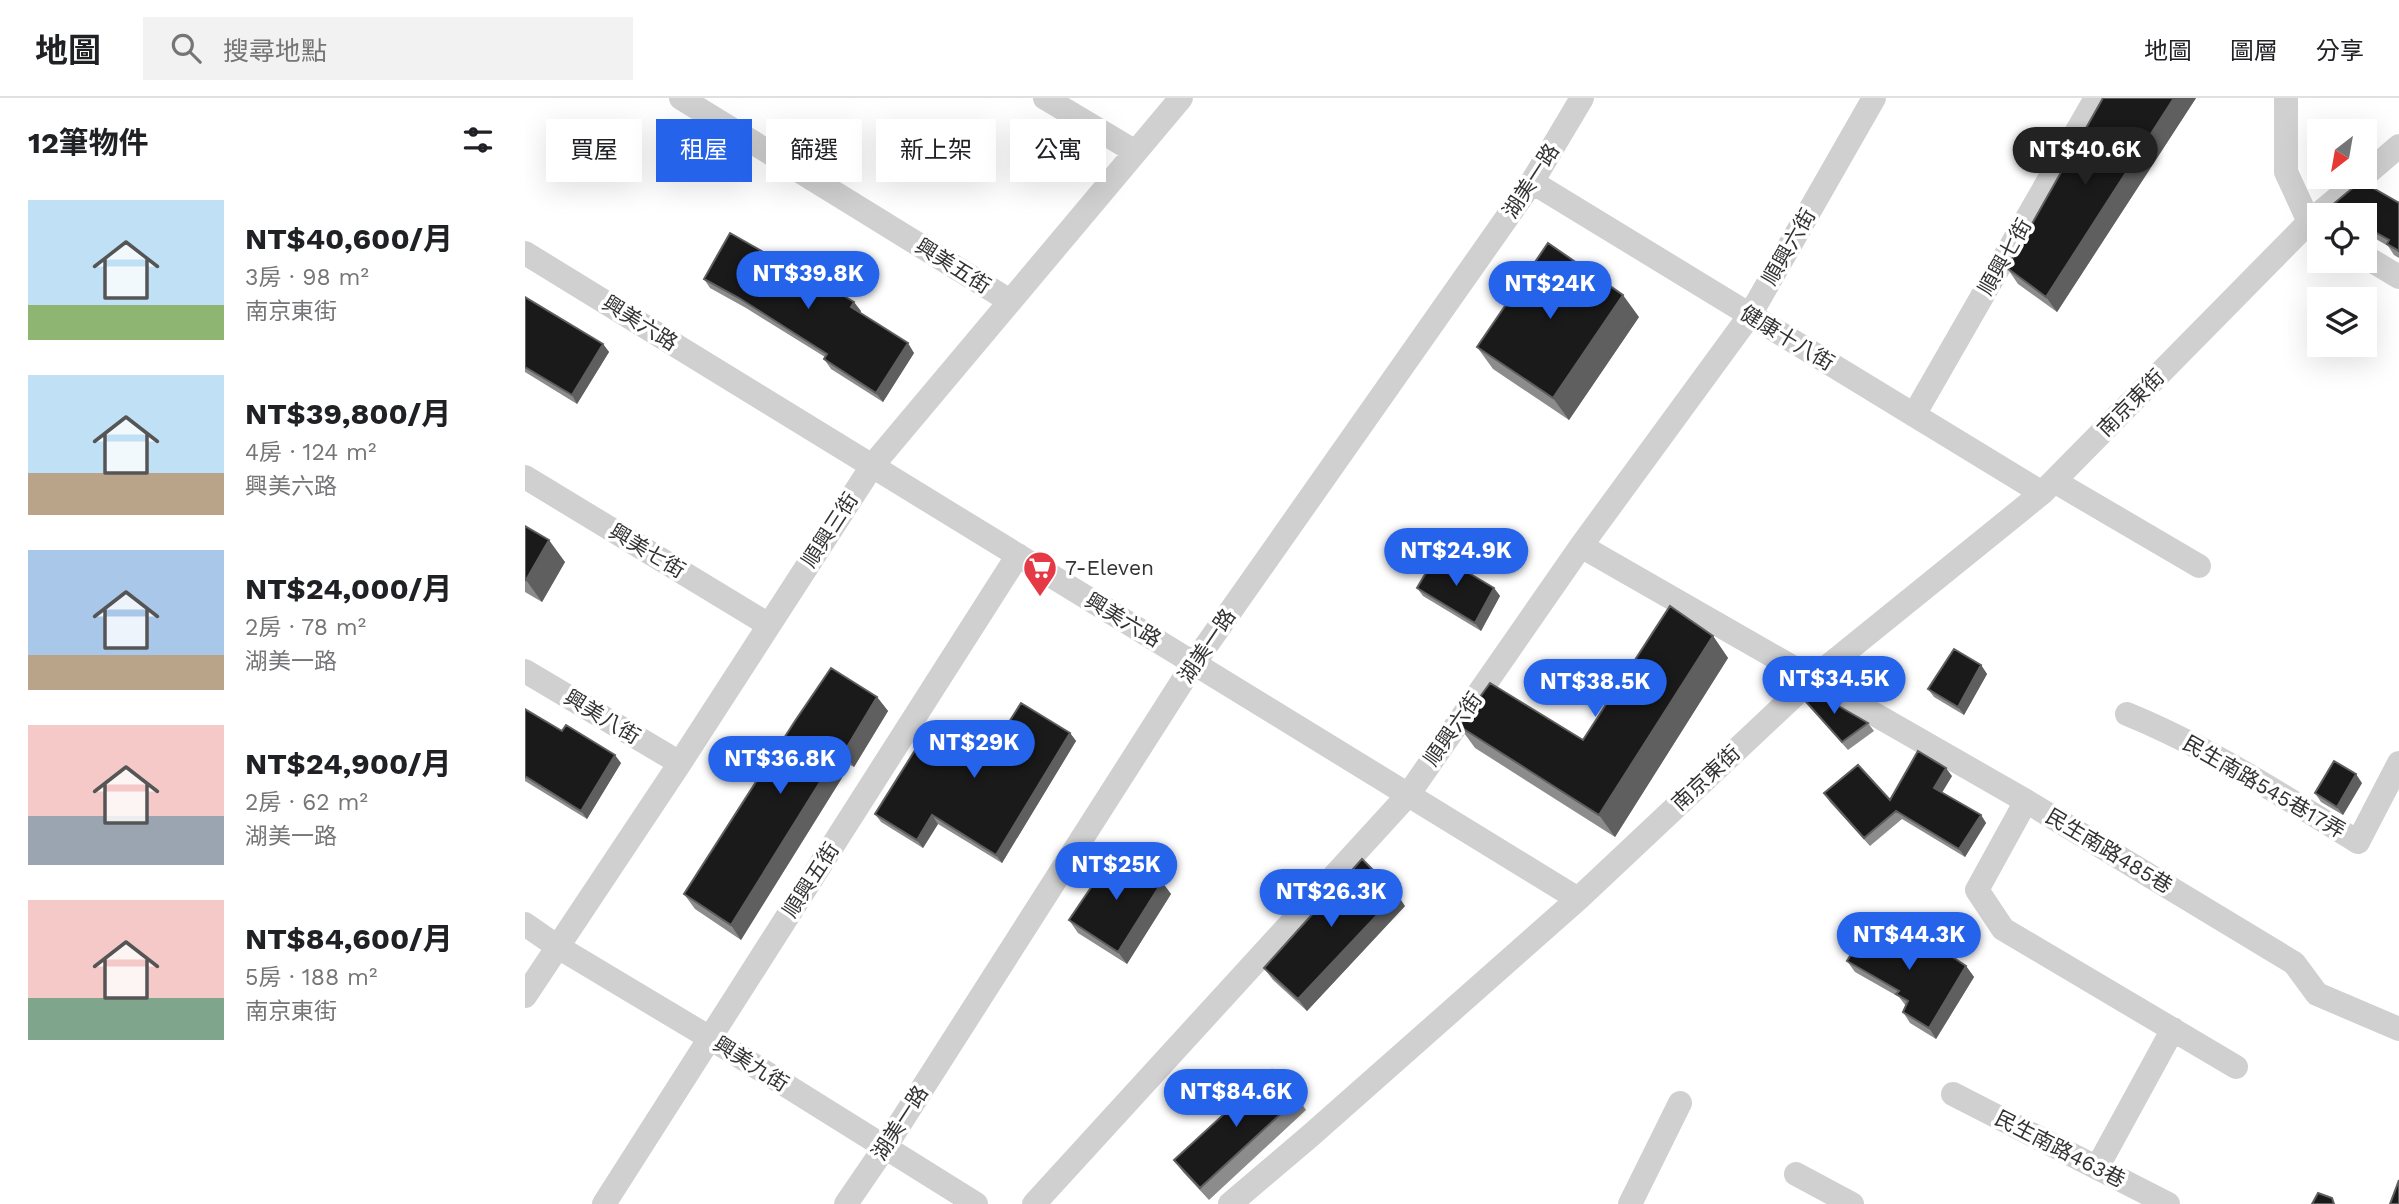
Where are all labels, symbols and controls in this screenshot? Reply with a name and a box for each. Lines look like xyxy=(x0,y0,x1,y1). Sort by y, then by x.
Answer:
search box xyxy=(143,17,633,80)
icon: search xyxy=(167,29,205,67)
text: 地圖 xyxy=(35,31,101,70)
text: 搜尋地點 xyxy=(223,36,327,66)
text: 地圖 xyxy=(2144,37,2192,65)
text: 圖層 xyxy=(2230,37,2278,65)
text: 分享 xyxy=(2316,37,2364,65)
chip: 買屋 xyxy=(546,119,642,182)
chip: 租屋 xyxy=(656,119,752,182)
chip: 篩選 xyxy=(766,119,862,182)
chip: 新上架 xyxy=(876,119,996,182)
chip: 公寓 xyxy=(1010,119,1106,182)
north arrow xyxy=(2307,119,2377,189)
map controls xyxy=(2307,119,2377,357)
icon: filters xyxy=(459,121,497,159)
text: 12筆物件 xyxy=(28,125,149,160)
pin: NT$40.6K xyxy=(2013,127,2157,187)
text: NT$40.6K xyxy=(2029,136,2141,163)
street label: 湖美一路 xyxy=(1497,139,1564,223)
button: locate xyxy=(2307,203,2377,273)
street label: 順興六街 xyxy=(1757,204,1820,289)
street label: 順興七街 xyxy=(1973,214,2036,299)
text: NT$40,600/月 xyxy=(245,221,453,256)
icon: home xyxy=(84,228,168,312)
street label: 興美五街 xyxy=(911,233,996,298)
pin: NT$39.8K xyxy=(736,252,880,311)
text: NT$39.8K xyxy=(752,260,864,287)
pin: NT$24K xyxy=(1493,262,1607,321)
text: 3房 · 98 m² xyxy=(245,264,369,291)
text: NT$24K xyxy=(1505,270,1595,297)
button: layers xyxy=(2307,287,2377,357)
street label: 興美六路 xyxy=(598,290,683,355)
text: 南京東街 xyxy=(245,298,337,325)
street label: 健康十八街 xyxy=(1736,300,1839,375)
street label: 南京東街 xyxy=(2092,364,2169,441)
text: NT$39,800/月 xyxy=(245,396,451,431)
icon: home xyxy=(84,403,168,487)
text: 4房 · 124 m² xyxy=(245,439,376,466)
text: 興美六路 xyxy=(245,473,337,500)
street label: 順興三街 xyxy=(796,488,863,572)
street label: 興美七街 xyxy=(605,518,690,583)
pin: NT$24.9K xyxy=(1384,528,1528,588)
text: NT$24.9K xyxy=(1400,537,1512,564)
supermarket icon: 7-Eleven xyxy=(1021,549,1059,598)
place label: 7-Eleven xyxy=(1065,555,1154,580)
text: NT$24,000/月 xyxy=(245,571,452,606)
icon: home xyxy=(84,578,168,662)
street label: 興美六路 xyxy=(1081,587,1166,652)
street label: 湖美一路 xyxy=(1173,604,1240,688)
text: 2房 · 78 m² xyxy=(245,614,366,641)
text: 湖美一路 xyxy=(245,648,337,675)
pin: NT$34.5K xyxy=(1762,656,1906,716)
pin: NT$38.5K xyxy=(1523,660,1667,719)
text: NT$34.5K xyxy=(1779,665,1889,692)
text: NT$38.5K xyxy=(1540,668,1650,695)
street label: 興美八街 xyxy=(560,684,645,749)
street label: 順興六街 xyxy=(1418,687,1487,770)
pin: NT$29K xyxy=(917,720,1031,780)
text: NT$29K xyxy=(929,729,1019,756)
street label: 民生南路545巷17弄 xyxy=(2179,730,2350,843)
pin: NT$36.8K xyxy=(708,736,852,796)
street label: 南京東街 xyxy=(1666,740,1745,815)
text: NT$36.8K xyxy=(724,745,836,772)
text: NT$24,900/月 xyxy=(245,746,452,781)
icon: home xyxy=(84,753,168,837)
text: 2房 · 62 m² xyxy=(245,789,368,816)
street label: 民生南路485巷 xyxy=(2042,803,2177,898)
text: 湖美一路 xyxy=(245,823,337,850)
street label: 順興五街 xyxy=(777,838,844,922)
pin: NT$25K xyxy=(1059,842,1173,902)
text: NT$25K xyxy=(1071,851,1161,878)
pin: NT$26.3K xyxy=(1259,870,1403,929)
text: NT$26.3K xyxy=(1276,878,1386,905)
pin: NT$44.3K xyxy=(1837,912,1981,972)
text: NT$84,600/月 xyxy=(245,921,453,956)
text: NT$44.3K xyxy=(1853,921,1965,948)
icon: home xyxy=(84,928,168,1012)
text: 5房 · 188 m² xyxy=(245,964,377,991)
text: 南京東街 xyxy=(245,998,337,1025)
street label: 興美九街 xyxy=(709,1031,794,1096)
pin: NT$84.6K xyxy=(1164,1070,1308,1129)
text: NT$84.6K xyxy=(1180,1078,1292,1105)
street label: 湖美一路 xyxy=(866,1081,933,1165)
street label: 民生南路463巷 xyxy=(1991,1105,2130,1192)

